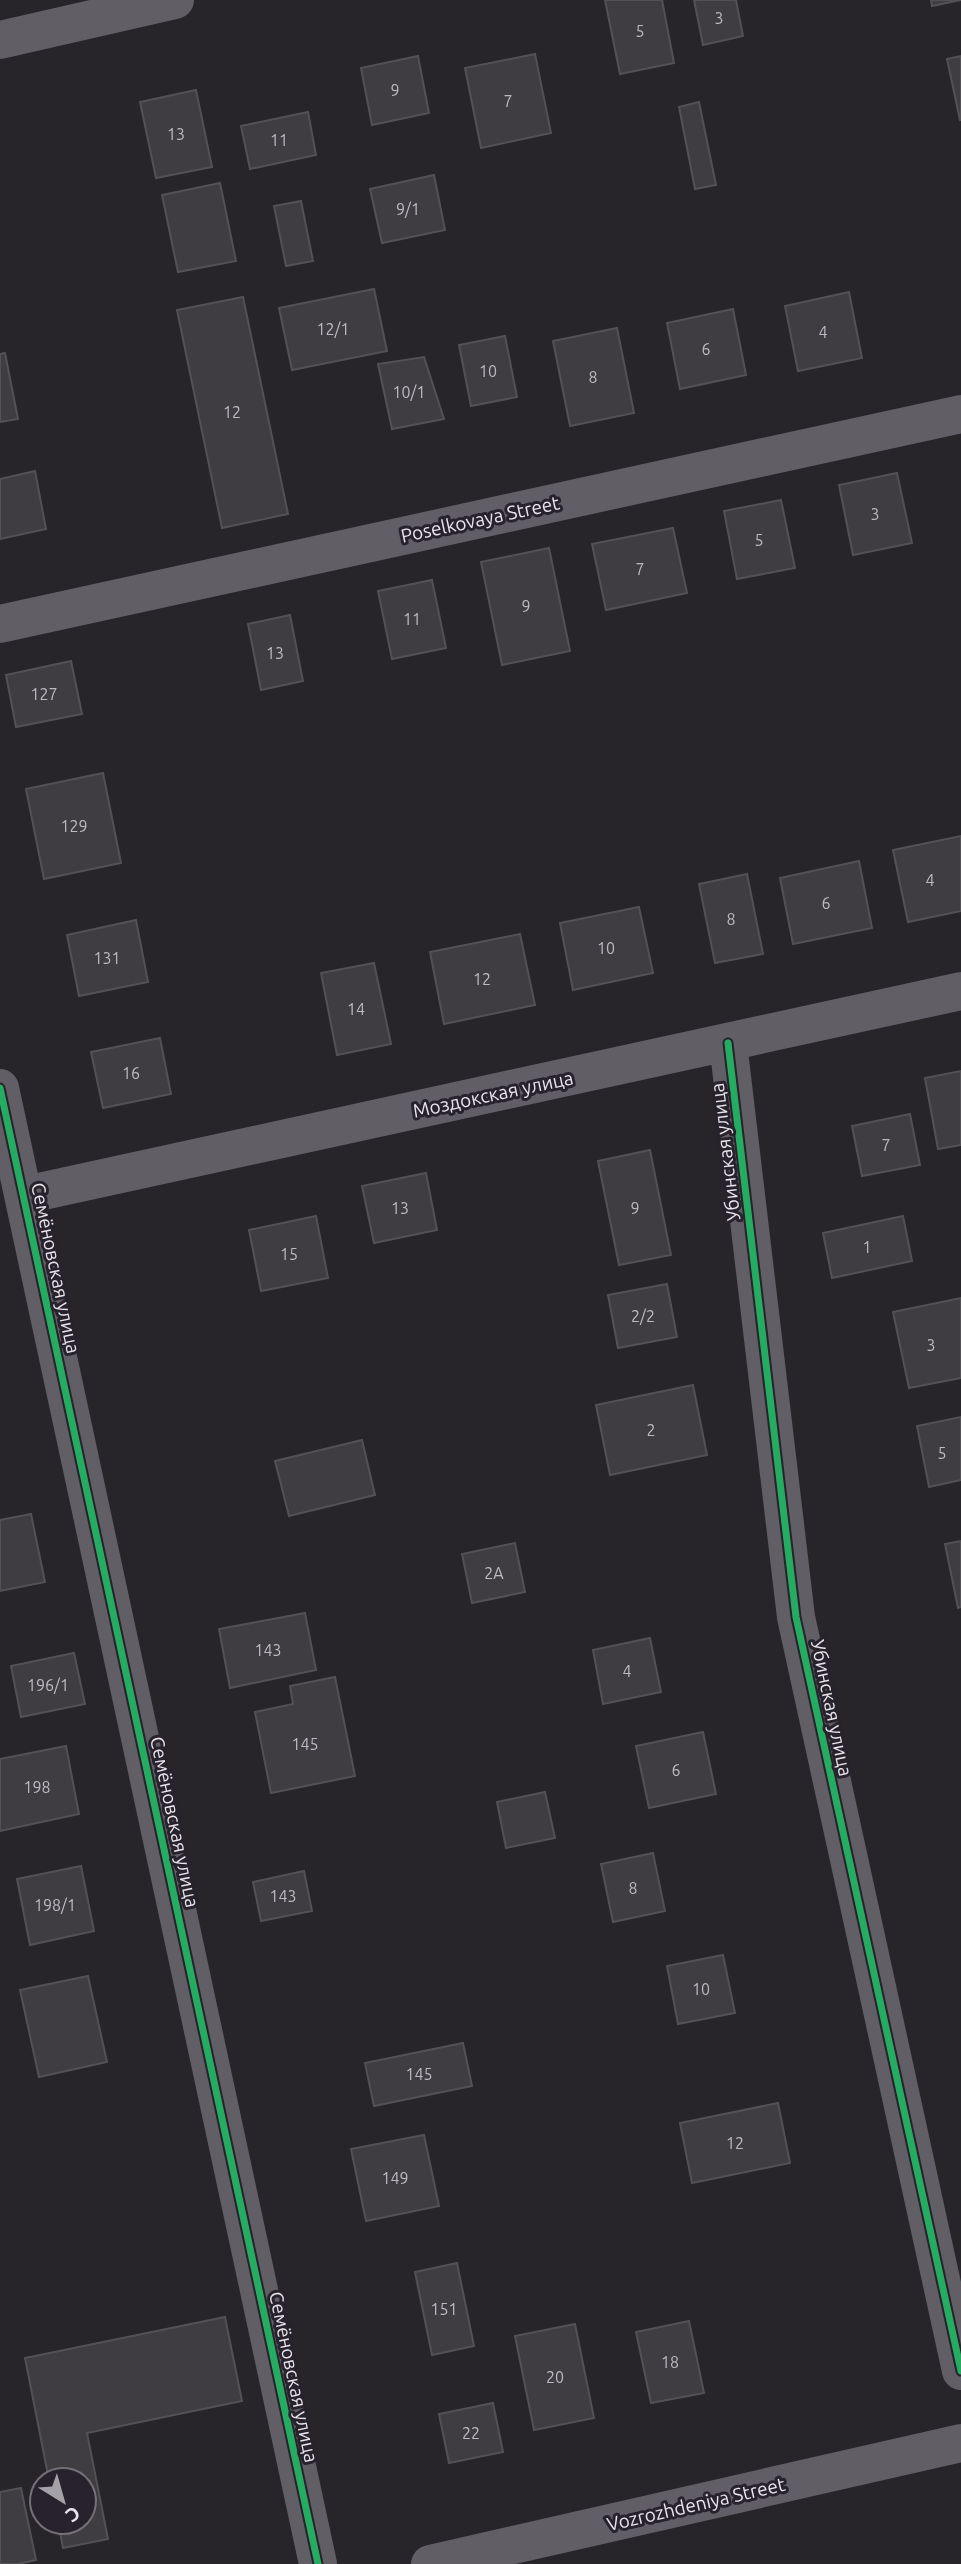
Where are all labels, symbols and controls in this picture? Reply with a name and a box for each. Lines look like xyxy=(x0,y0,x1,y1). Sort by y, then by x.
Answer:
house number: 3 xyxy=(714,9,724,27)
house number: 5 xyxy=(635,22,645,40)
house number: 9 xyxy=(390,81,400,99)
house number: 7 xyxy=(503,92,513,110)
house number: 13 xyxy=(167,125,185,143)
house number: 11 xyxy=(270,131,288,149)
house number: 9/1 xyxy=(396,200,420,218)
house number: 12/1 xyxy=(317,320,349,338)
house number: 4 xyxy=(818,323,828,341)
house number: 6 xyxy=(701,340,711,358)
house number: 10 xyxy=(479,362,497,380)
house number: 8 xyxy=(588,368,598,386)
house number: 10/1 xyxy=(393,383,425,401)
house number: 12 xyxy=(223,403,241,421)
street label: Poselkovaya Street xyxy=(399,491,562,547)
house number: 3 xyxy=(870,505,880,523)
house number: 5 xyxy=(754,531,764,549)
house number: 7 xyxy=(635,560,645,578)
house number: 9 xyxy=(521,597,531,615)
house number: 11 xyxy=(403,610,421,628)
house number: 13 xyxy=(266,644,284,662)
house number: 127 xyxy=(30,685,58,703)
house number: 129 xyxy=(60,817,88,835)
house number: 4 xyxy=(925,871,935,889)
house number: 6 xyxy=(821,894,831,912)
house number: 8 xyxy=(726,910,736,928)
house number: 10 xyxy=(597,939,615,957)
house number: 131 xyxy=(93,949,121,967)
house number: 12 xyxy=(473,970,491,988)
house number: 14 xyxy=(347,1000,365,1018)
house number: 16 xyxy=(122,1064,140,1082)
street label: Моздокская улица xyxy=(411,1066,575,1122)
street label: Убинская улица xyxy=(706,1082,744,1222)
house number: 7 xyxy=(881,1136,891,1154)
street label: Семёновская улица xyxy=(27,1181,85,1355)
house number: 13 xyxy=(391,1199,409,1217)
house number: 9 xyxy=(630,1199,640,1217)
house number: 1 xyxy=(862,1238,872,1256)
house number: 15 xyxy=(280,1245,298,1263)
house number: 2/2 xyxy=(631,1307,655,1325)
house number: 3 xyxy=(926,1336,936,1354)
house number: 2 xyxy=(646,1421,656,1439)
house number: 5 xyxy=(937,1444,947,1462)
house number: 2А xyxy=(484,1564,504,1582)
street label: Убинская улица xyxy=(807,1638,857,1778)
house number: 143 xyxy=(254,1641,282,1659)
house number: 4 xyxy=(622,1662,632,1680)
house number: 196/1 xyxy=(27,1676,69,1694)
street label: Семёновская улица xyxy=(146,1735,204,1909)
house number: 145 xyxy=(291,1735,319,1753)
house number: 6 xyxy=(671,1761,681,1779)
house number: 198 xyxy=(23,1778,51,1796)
house number: 8 xyxy=(628,1879,638,1897)
house number: 143 xyxy=(269,1887,297,1905)
house number: 198/1 xyxy=(34,1896,76,1914)
house number: 10 xyxy=(692,1980,710,1998)
house number: 145 xyxy=(405,2065,433,2083)
house number: 12 xyxy=(726,2134,744,2152)
house number: 149 xyxy=(381,2169,409,2187)
street label: Семёновская улица xyxy=(265,2290,323,2464)
house number: 151 xyxy=(430,2300,458,2318)
house number: 18 xyxy=(661,2353,679,2371)
house number: 20 xyxy=(546,2368,564,2386)
house number: 22 xyxy=(462,2424,480,2442)
north arrow xyxy=(28,2466,98,2536)
street label: Vozrozhdeniya Street xyxy=(605,2473,788,2535)
text: С xyxy=(62,2502,85,2527)

